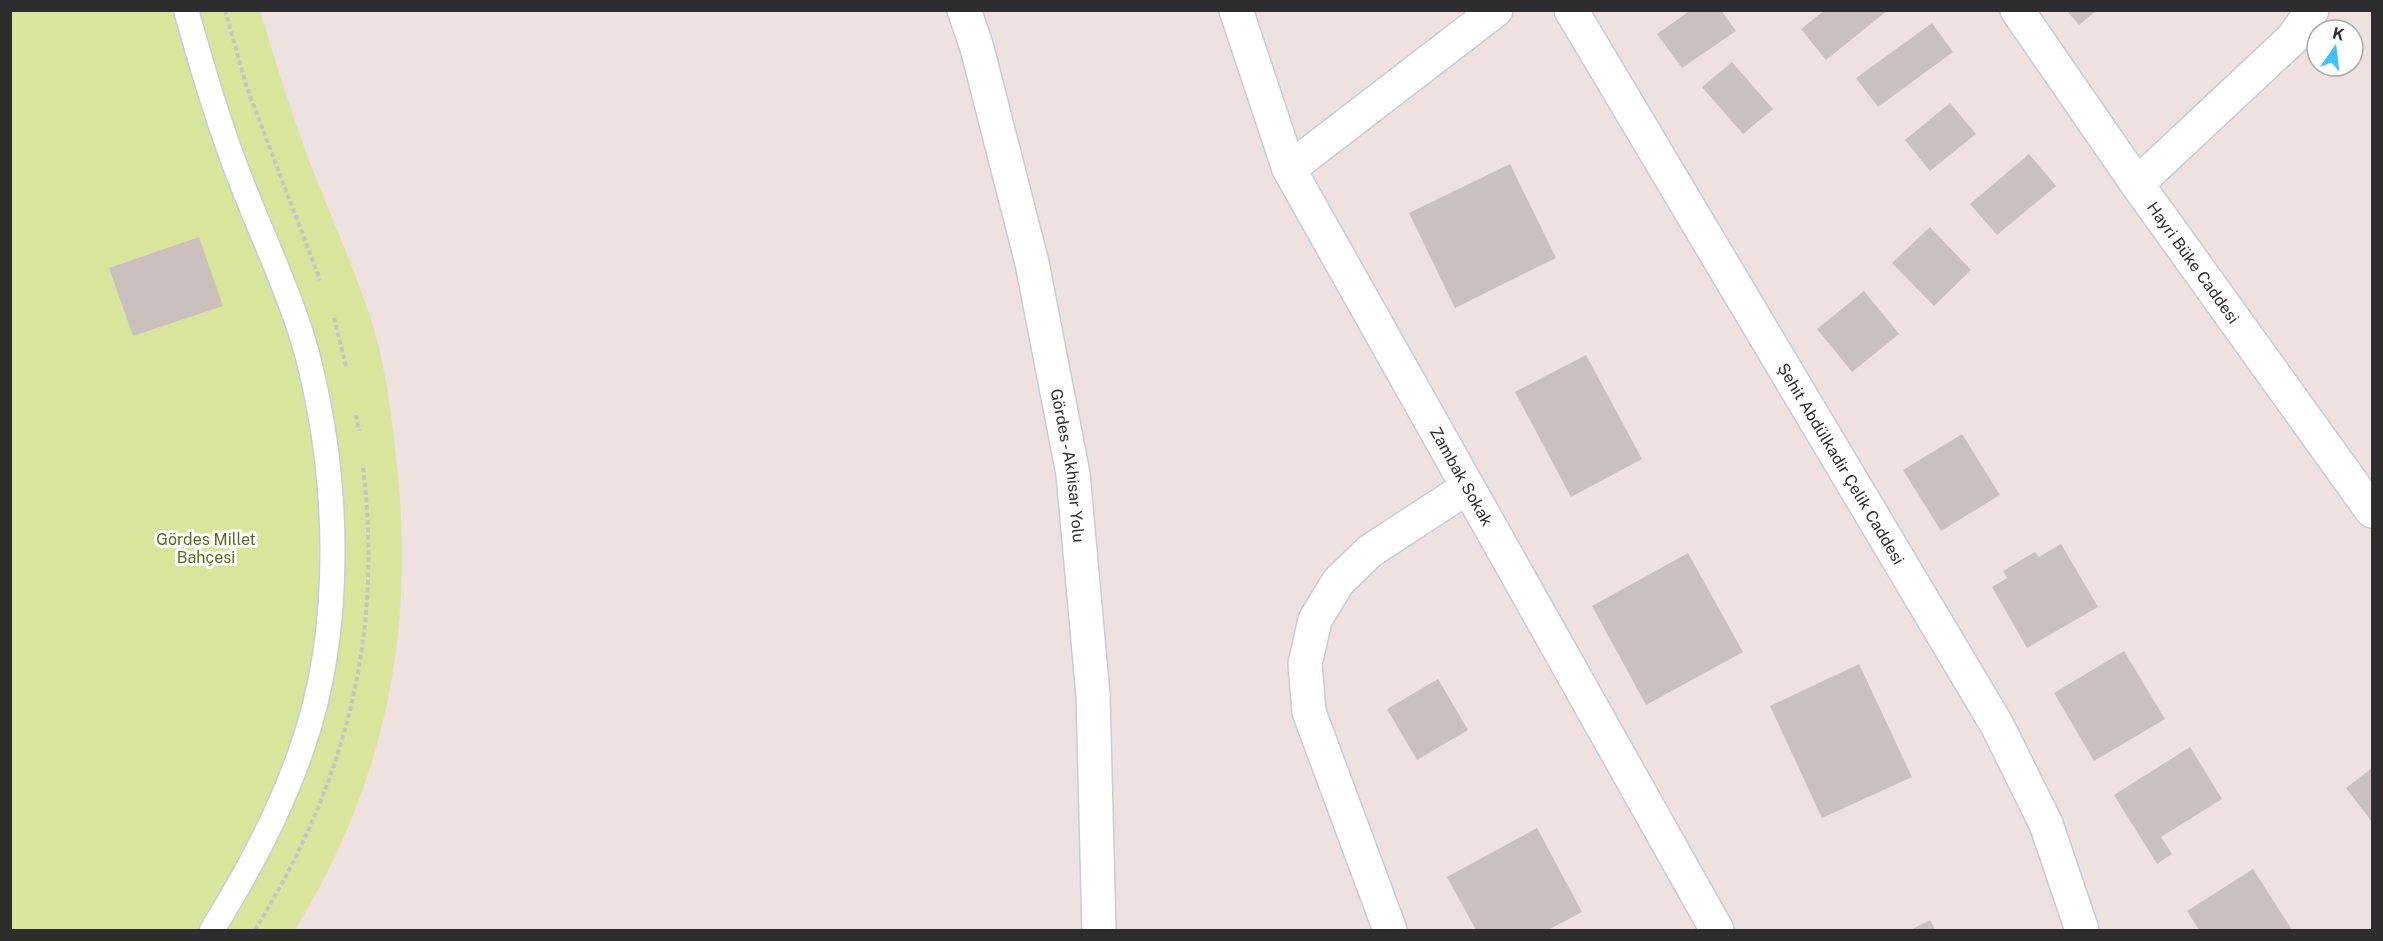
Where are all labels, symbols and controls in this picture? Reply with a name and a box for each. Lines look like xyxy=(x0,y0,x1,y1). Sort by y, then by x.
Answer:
north arrow xyxy=(2305,18,2365,78)
text: K xyxy=(2331,23,2347,45)
street label: Hayri Büke Caddesi xyxy=(2143,198,2243,327)
street label: Şehit Abdülkadir Çelik Caddesi xyxy=(1774,359,1909,568)
street label: Gördes - Akhisar Yolu xyxy=(1047,387,1089,543)
street label: Zambak Sokak xyxy=(1426,423,1497,529)
park label: Gördes Millet Bahçesi xyxy=(156,530,256,567)

